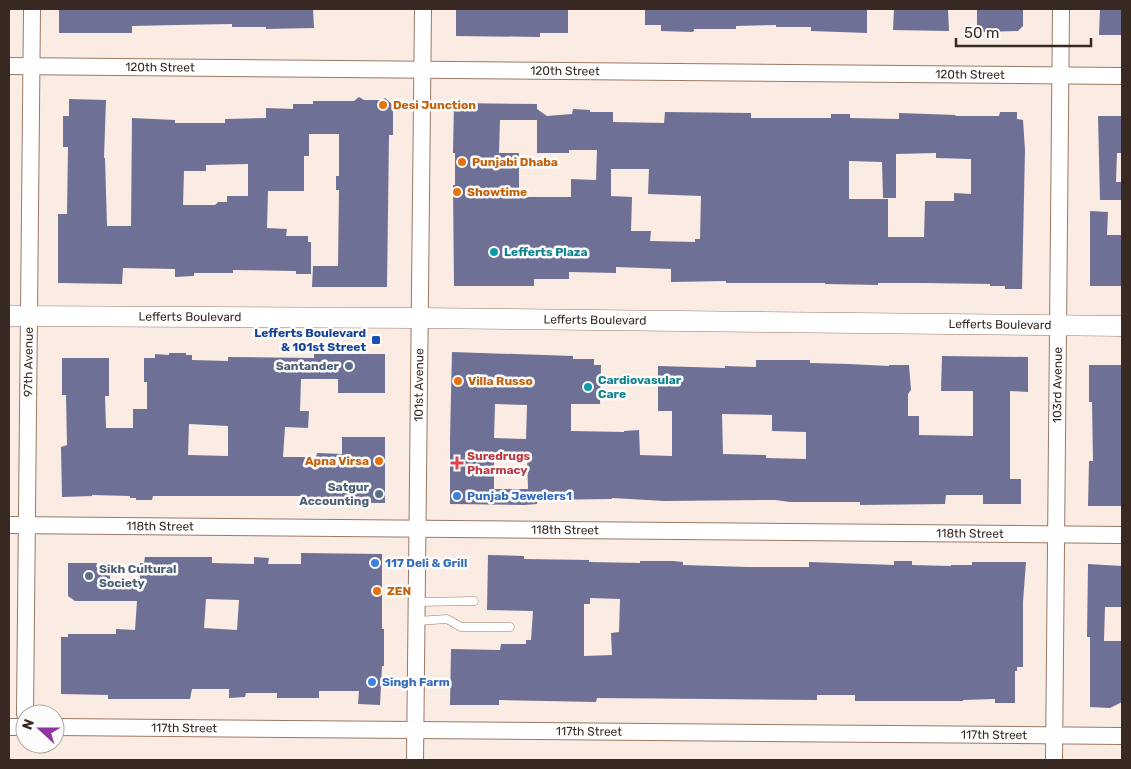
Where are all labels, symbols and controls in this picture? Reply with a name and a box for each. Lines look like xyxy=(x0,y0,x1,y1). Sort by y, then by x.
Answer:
scale bar xyxy=(956,15,1091,47)
text: 50 m xyxy=(964,24,999,42)
street label: 120th Street xyxy=(125,60,195,75)
street label: 120th Street xyxy=(530,64,600,78)
street label: 120th Street xyxy=(935,67,1005,82)
place label: Desi Junction xyxy=(393,98,476,112)
marker: Desi Junction xyxy=(377,99,389,111)
place label: Punjabi Dhaba xyxy=(472,155,558,169)
marker: Punjabi Dhaba xyxy=(456,156,468,168)
place label: Showtime xyxy=(467,185,527,199)
marker: Showtime xyxy=(451,186,463,198)
place label: Lefferts Plaza xyxy=(504,245,588,259)
marker: Lefferts Plaza xyxy=(488,246,500,258)
street label: Lefferts Boulevard xyxy=(139,310,241,324)
street label: Lefferts Boulevard xyxy=(544,312,646,328)
street label: Lefferts Boulevard xyxy=(948,317,1051,332)
place label: Lefferts Boulevard & 101st Street xyxy=(254,326,366,354)
street label: 97th Avenue xyxy=(21,327,36,397)
marker: Lefferts Boulevard & 101st Street xyxy=(370,334,382,346)
street label: 103rd Avenue xyxy=(1050,347,1065,423)
street label: 101st Avenue xyxy=(412,348,426,422)
place label: Santander xyxy=(276,359,340,373)
marker: Santander xyxy=(343,360,355,372)
place label: Cardiovasular Care xyxy=(598,373,682,401)
place label: Villa Russo xyxy=(468,374,533,388)
marker: Villa Russo xyxy=(452,375,464,387)
marker: Cardiovasular Care xyxy=(582,381,594,393)
place label: Suredrugs Pharmacy xyxy=(467,449,530,477)
place label: Apna Virsa xyxy=(305,454,369,468)
marker: Apna Virsa xyxy=(373,455,385,467)
marker: Suredrugs Pharmacy xyxy=(451,457,463,469)
place label: Satgur Accounting xyxy=(299,480,370,508)
marker: Satgur Accounting xyxy=(373,488,385,500)
place label: Punjab Jewelers1 xyxy=(467,489,572,503)
marker: Punjab Jewelers1 xyxy=(451,490,463,502)
street label: 118th Street xyxy=(126,519,194,534)
street label: 118th Street xyxy=(531,523,599,537)
street label: 118th Street xyxy=(936,526,1004,541)
place label: 117 Deli & Grill xyxy=(385,556,467,570)
marker: 117 Deli & Grill xyxy=(369,557,381,569)
place label: Sikh Cultural Society xyxy=(99,562,176,590)
marker: Sikh Cultural Society xyxy=(83,570,95,582)
place label: ZEN xyxy=(387,584,411,598)
marker: ZEN xyxy=(371,585,383,597)
place label: Singh Farm xyxy=(382,675,450,689)
marker: Singh Farm xyxy=(366,676,378,688)
north arrow xyxy=(15,704,65,754)
text: N xyxy=(19,717,38,732)
street label: 117th Street xyxy=(151,721,217,735)
street label: 117th Street xyxy=(556,724,622,739)
street label: 117th Street xyxy=(961,728,1027,742)

